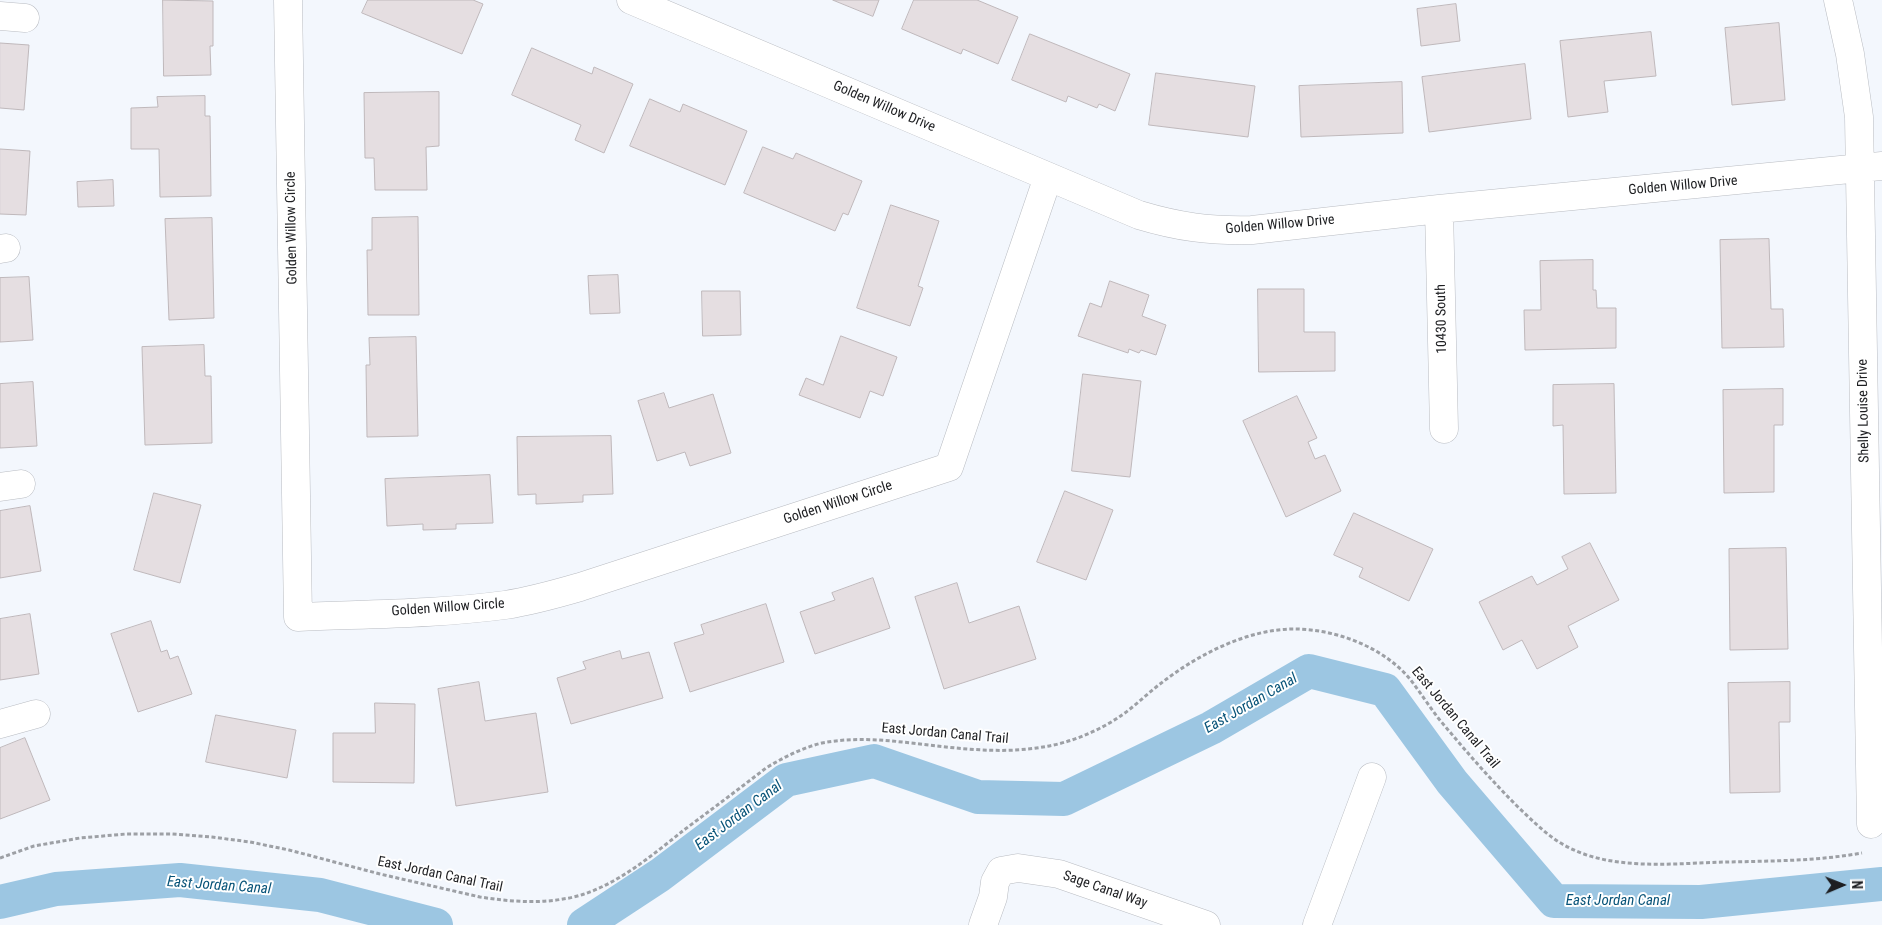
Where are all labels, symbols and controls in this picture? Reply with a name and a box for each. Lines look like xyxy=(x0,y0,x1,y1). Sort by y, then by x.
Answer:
street label: Golden Willow Drive xyxy=(830,78,938,136)
street label: Golden Willow Circle xyxy=(283,171,301,285)
street label: Golden Willow Drive xyxy=(1628,173,1738,199)
street label: Golden Willow Drive xyxy=(1225,212,1335,238)
street label: 10430 South xyxy=(1433,284,1451,354)
street label: Shelly Louise Drive xyxy=(1855,359,1873,463)
street label: Golden Willow Circle xyxy=(782,478,894,528)
street label: Golden Willow Circle xyxy=(391,596,505,620)
street label: East Jordan Canal Trail xyxy=(1408,664,1502,772)
water label: East Jordan Canal xyxy=(1201,670,1301,738)
street label: East Jordan Canal Trail xyxy=(881,720,1009,748)
water label: East Jordan Canal xyxy=(692,777,786,855)
street label: East Jordan Canal Trail xyxy=(376,854,504,896)
north arrow xyxy=(1817,860,1867,910)
street label: Sage Canal Way xyxy=(1061,868,1149,912)
water label: East Jordan Canal xyxy=(166,873,272,899)
text: N xyxy=(1849,880,1865,889)
water label: East Jordan Canal xyxy=(1566,892,1670,910)

